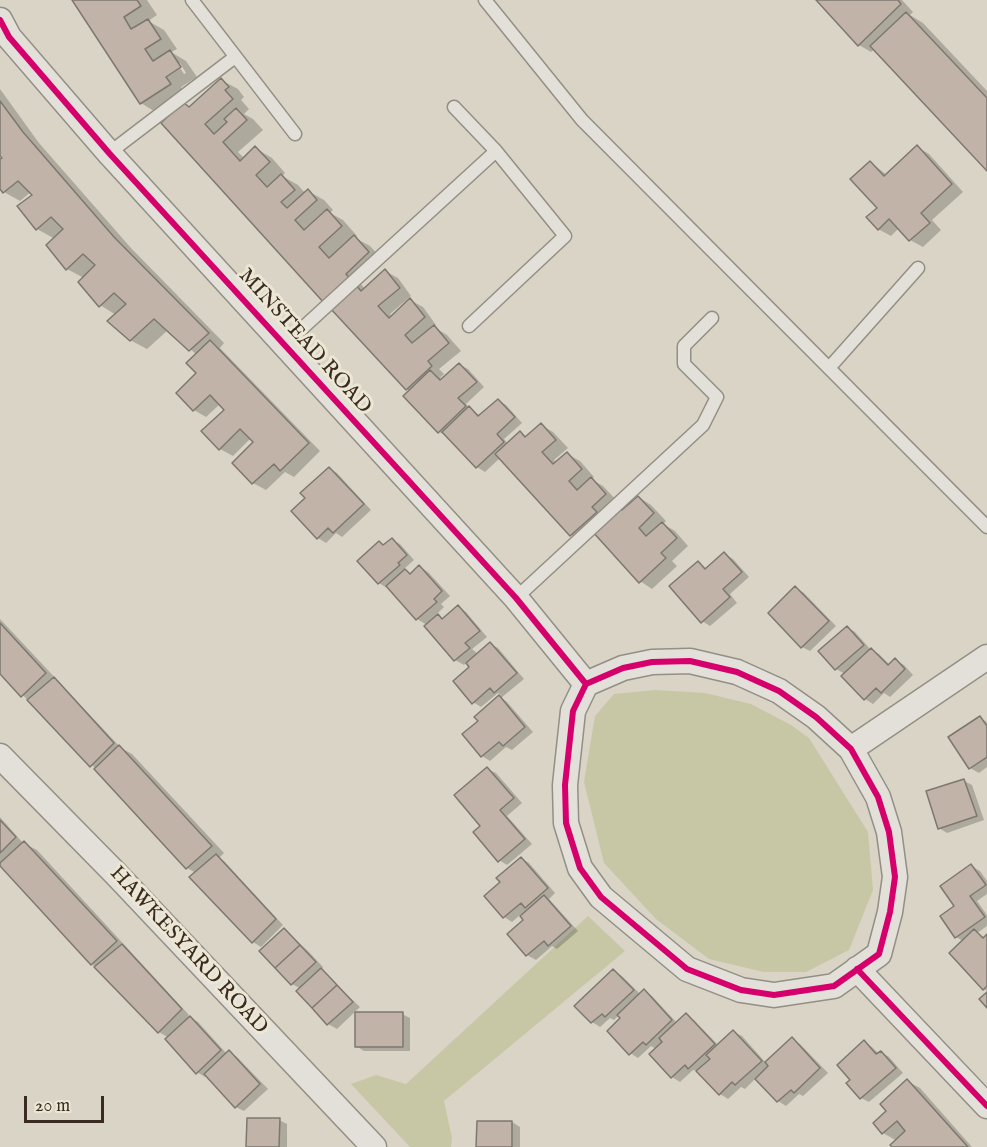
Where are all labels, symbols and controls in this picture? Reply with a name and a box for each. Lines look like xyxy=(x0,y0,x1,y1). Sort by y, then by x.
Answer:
street label: MINSTEAD ROAD xyxy=(232,264,376,420)
street label: HAWKESYARD ROAD xyxy=(104,862,272,1040)
scale bar xyxy=(27,1084,106,1122)
text: 20 m xyxy=(35,1095,70,1118)

